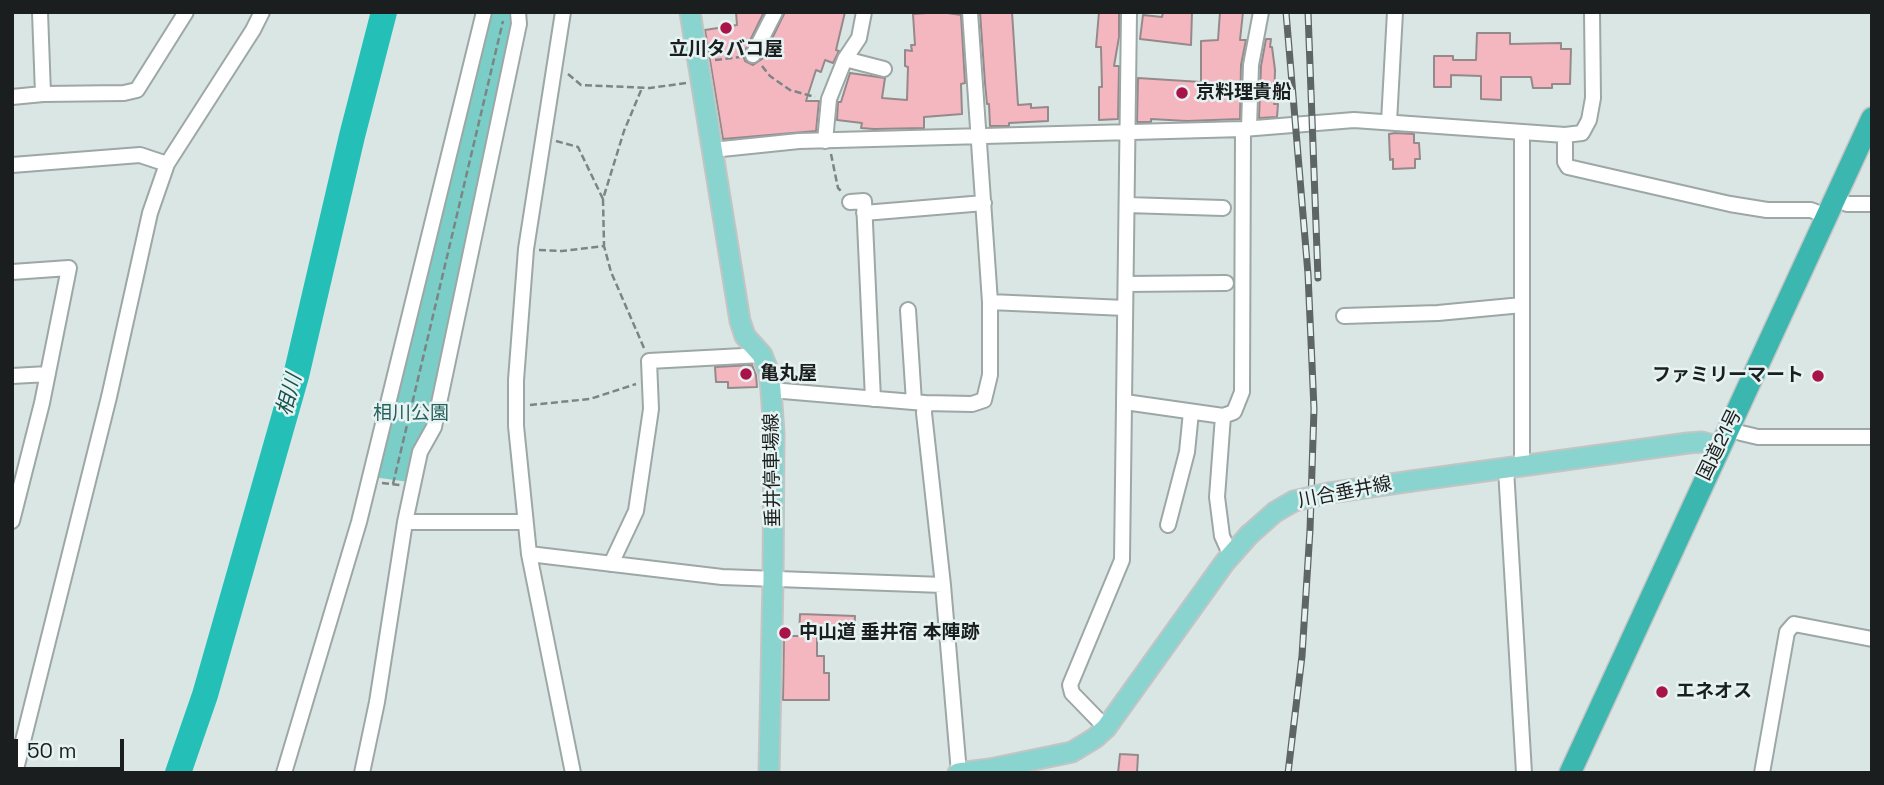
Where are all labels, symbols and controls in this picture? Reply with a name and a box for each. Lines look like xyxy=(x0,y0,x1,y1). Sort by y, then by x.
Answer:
marker: 立川タバコ屋 xyxy=(718,20,734,36)
place label: 立川タバコ屋 xyxy=(669,39,783,61)
place label: 京料理貴船 xyxy=(1196,82,1291,104)
marker: 京料理貴船 xyxy=(1174,85,1190,101)
place label: 亀丸屋 xyxy=(760,363,817,385)
place label: ファミリーマート xyxy=(1652,365,1804,387)
marker: 亀丸屋 xyxy=(738,366,754,382)
marker: ファミリーマート xyxy=(1810,368,1826,384)
water label: 相川 xyxy=(272,371,308,419)
park label: 相川公園 xyxy=(373,403,449,425)
street label: 国道21号 xyxy=(1693,406,1747,484)
street label: 垂井停車場線 xyxy=(761,413,785,527)
street label: 川合垂井線 xyxy=(1296,473,1394,513)
place label: 中山道 垂井宿 本陣跡 xyxy=(799,622,980,644)
marker: 中山道 垂井宿 本陣跡 xyxy=(777,625,793,641)
place label: エネオス xyxy=(1676,681,1752,703)
marker: エネオス xyxy=(1654,684,1670,700)
scale bar xyxy=(18,726,128,770)
text: 50 m xyxy=(27,737,77,764)

